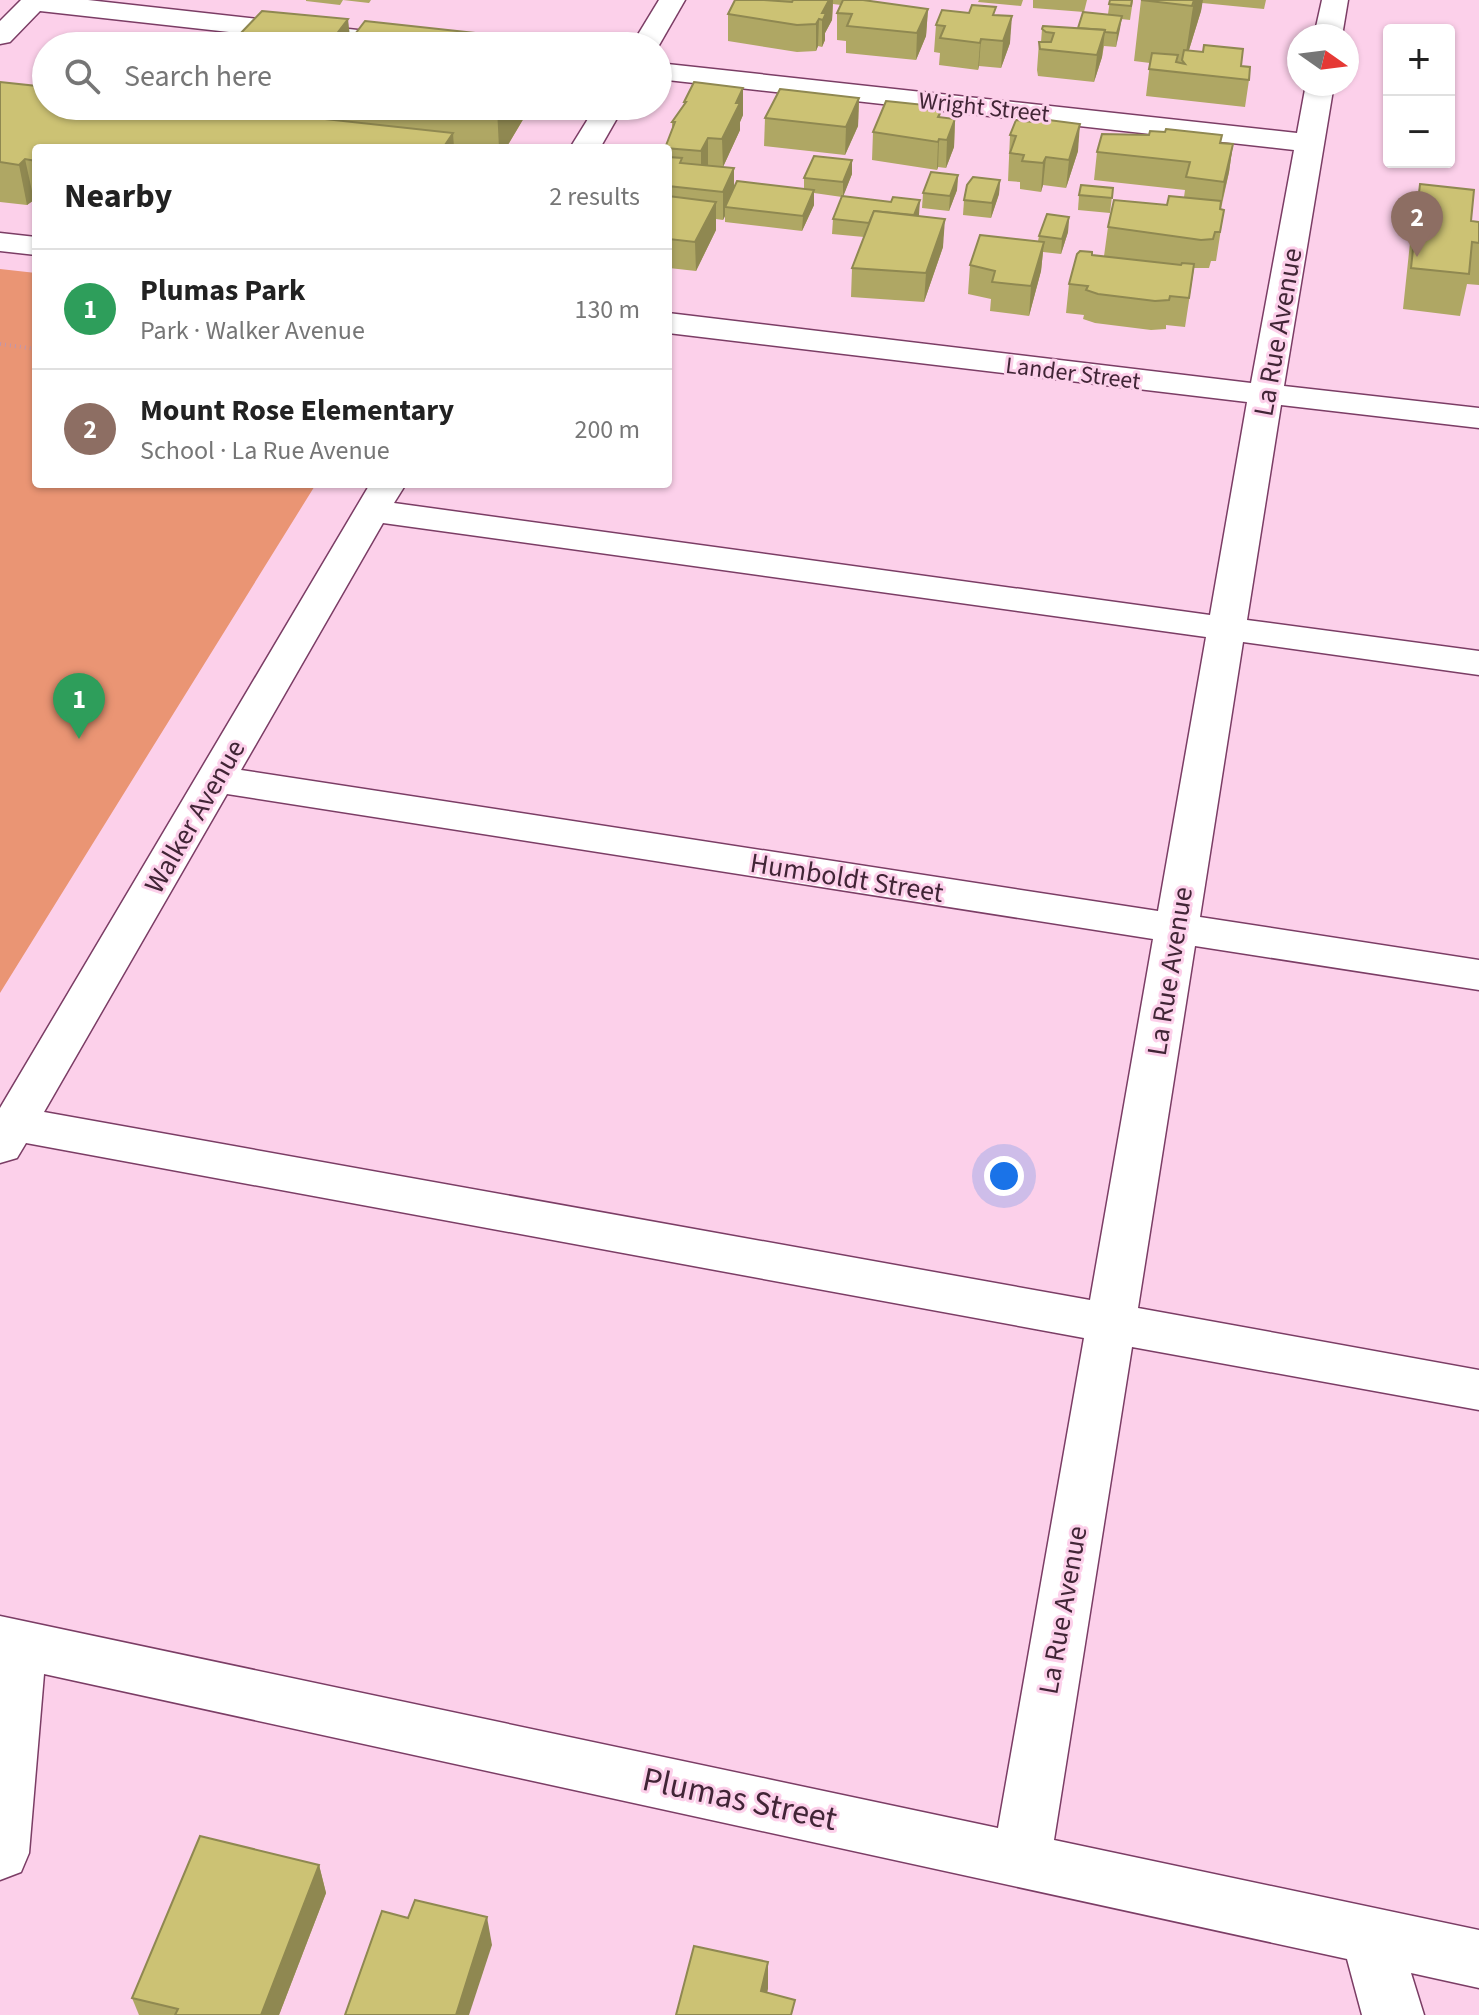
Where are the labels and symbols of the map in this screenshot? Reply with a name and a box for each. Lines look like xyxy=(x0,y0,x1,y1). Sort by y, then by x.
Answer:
north arrow xyxy=(1287,24,1359,96)
street label: Wright Street xyxy=(917,83,1051,132)
pin: 2 xyxy=(1391,191,1443,257)
street label: La Rue Avenue xyxy=(1244,245,1312,419)
street label: Lander Street xyxy=(1004,348,1142,399)
pin: 1 xyxy=(53,673,105,739)
street label: Walker Avenue xyxy=(135,732,255,901)
street label: Humboldt Street xyxy=(747,843,947,913)
street label: La Rue Avenue xyxy=(1137,884,1203,1058)
your location xyxy=(984,1156,1024,1196)
street label: La Rue Avenue xyxy=(1029,1523,1097,1697)
street label: Plumas Street xyxy=(638,1755,842,1844)

